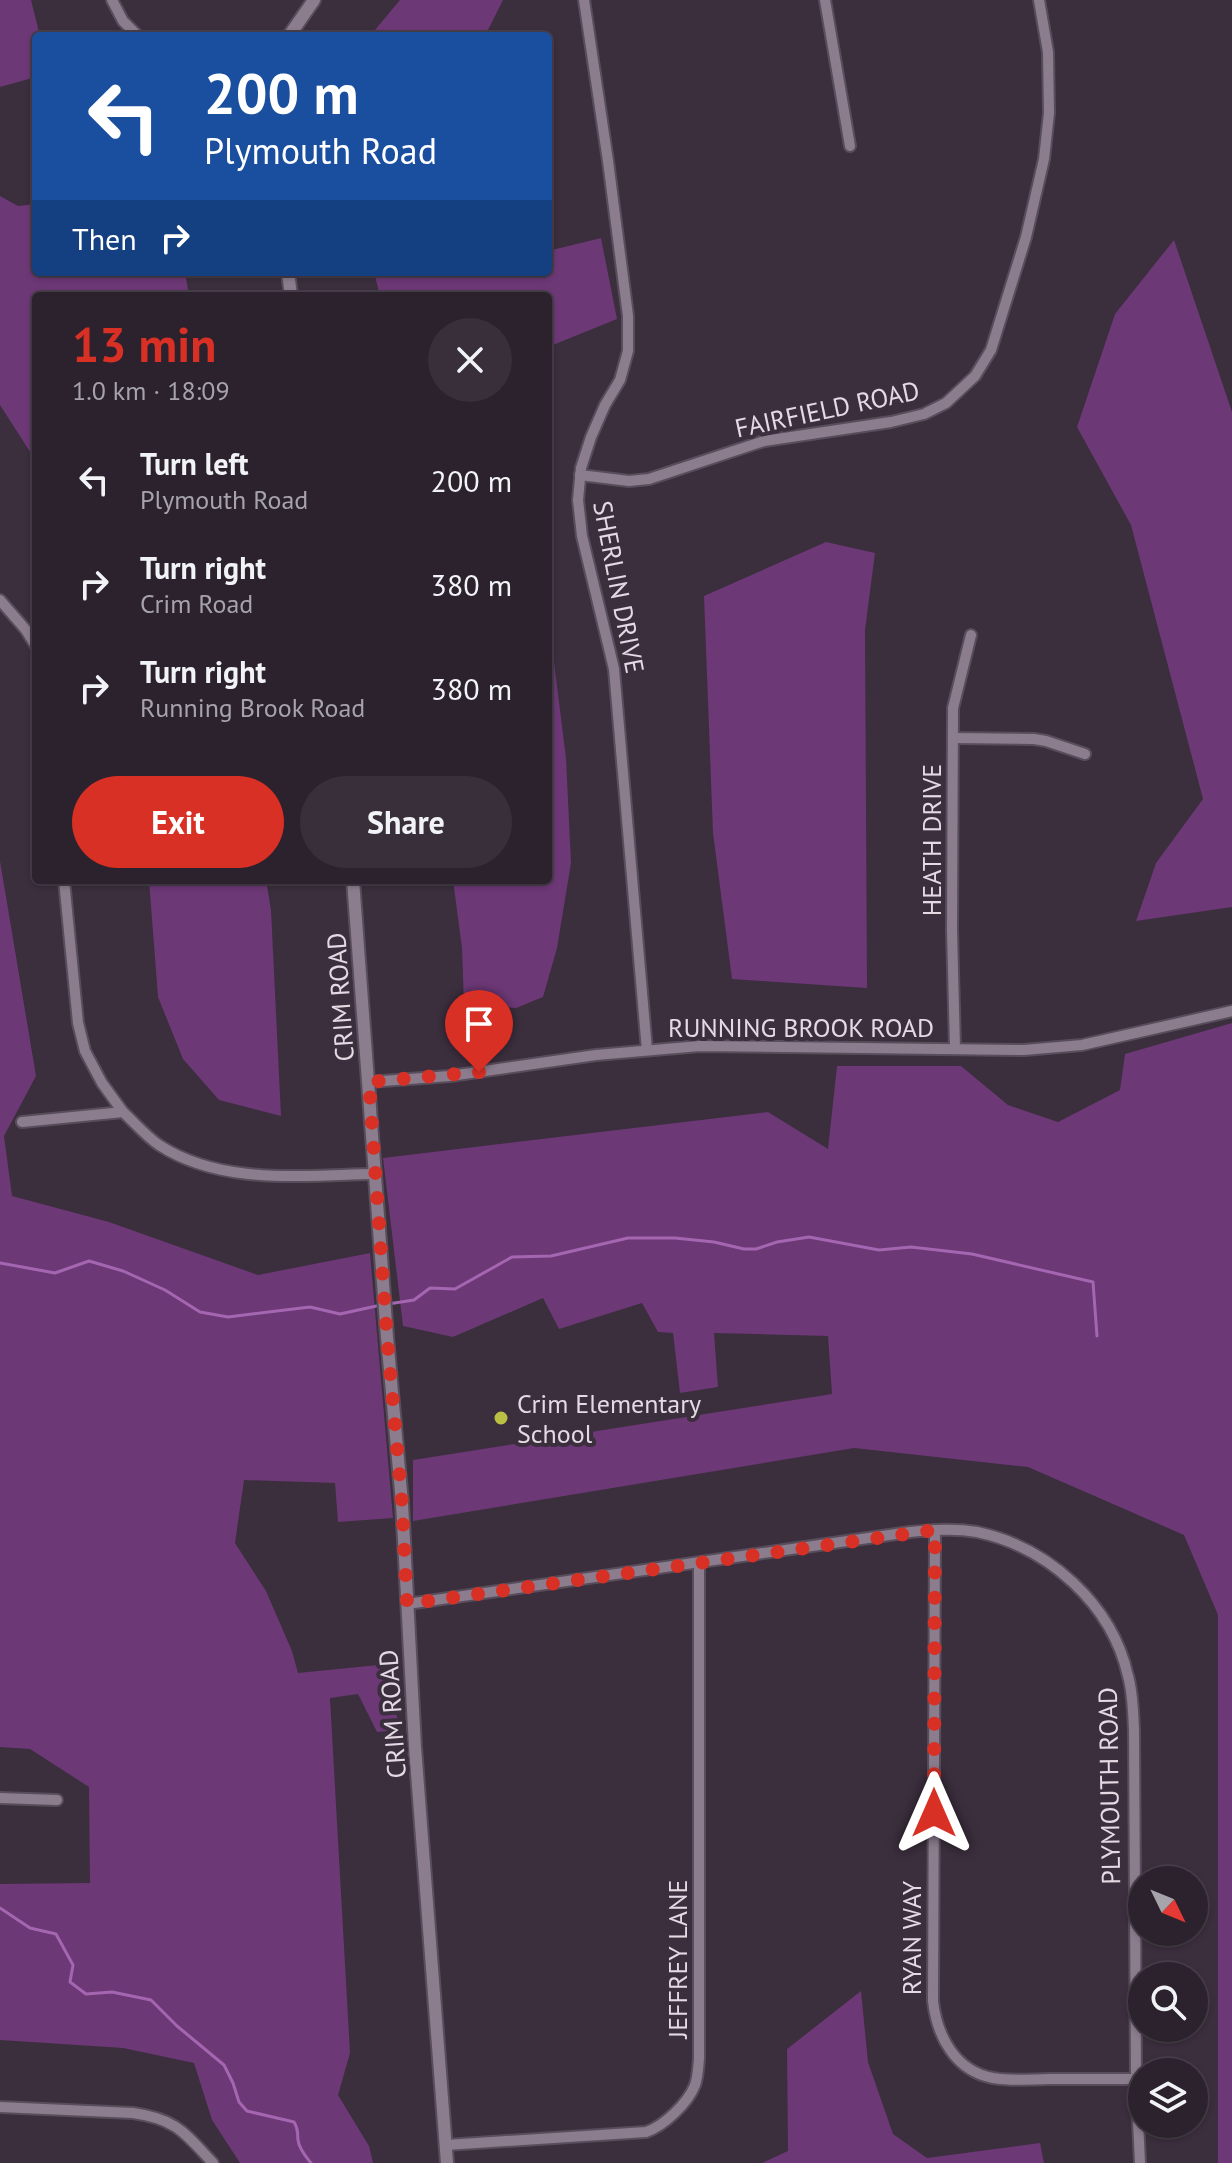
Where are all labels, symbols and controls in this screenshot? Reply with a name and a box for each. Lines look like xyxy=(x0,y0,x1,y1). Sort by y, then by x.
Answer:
text: 200 m xyxy=(204,57,359,129)
icon: left xyxy=(72,64,176,168)
text: Plymouth Road xyxy=(204,127,437,174)
icon: right xyxy=(153,216,197,260)
text: Then xyxy=(72,219,137,258)
text: 13 min xyxy=(72,313,216,375)
button: close xyxy=(428,318,512,402)
street label: FAIRFIELD ROAD xyxy=(732,373,922,445)
text: 1.0 km · 18:09 xyxy=(72,374,230,407)
text: Turn left xyxy=(140,444,248,483)
icon: left xyxy=(72,458,116,502)
text: 200 m xyxy=(431,461,512,500)
text: Plymouth Road xyxy=(140,483,308,516)
street label: SHERLIN DRIVE xyxy=(586,498,652,676)
text: Turn right xyxy=(140,548,266,587)
icon: right xyxy=(72,562,116,606)
text: 380 m xyxy=(431,565,512,604)
text: Crim Road xyxy=(140,587,253,620)
text: Turn right xyxy=(140,652,266,691)
icon: right xyxy=(72,666,116,710)
text: 380 m xyxy=(431,669,512,708)
text: Running Brook Road xyxy=(140,691,365,724)
street label: HEATH DRIVE xyxy=(915,764,948,916)
button: Exit xyxy=(72,776,284,868)
button: Share xyxy=(300,776,512,868)
street label: CRIM ROAD xyxy=(319,931,361,1063)
pin xyxy=(445,990,513,1072)
icon: arrive xyxy=(457,1002,501,1046)
street label: RUNNING BROOK ROAD xyxy=(668,1011,934,1044)
place label: Crim Elementary School xyxy=(517,1387,701,1450)
marker: Crim Elementary School xyxy=(492,1409,510,1427)
street label: CRIM ROAD xyxy=(371,1648,413,1780)
street label: PLYMOUTH ROAD xyxy=(1091,1687,1127,1885)
position arrow xyxy=(892,1771,976,1855)
north arrow xyxy=(1128,1866,1208,1946)
map controls xyxy=(1128,1866,1208,2138)
street label: JEFFREY LANE xyxy=(661,1880,694,2039)
street label: RYAN WAY xyxy=(895,1880,928,1995)
button: search xyxy=(1128,1962,1208,2042)
button: layers xyxy=(1128,2058,1208,2138)

